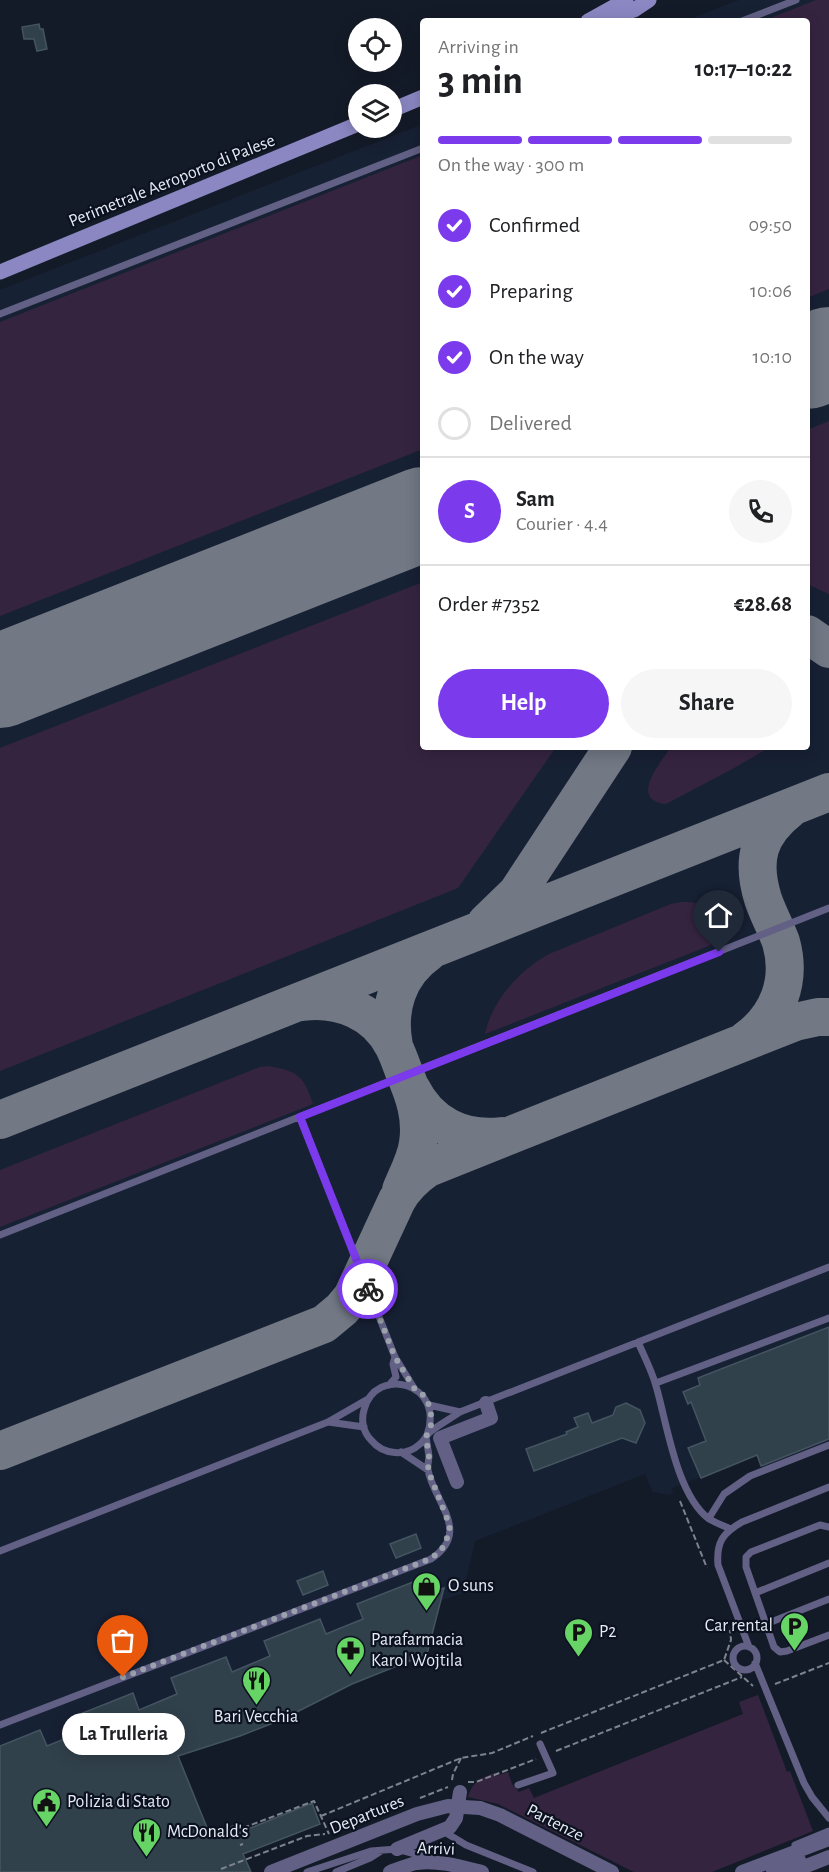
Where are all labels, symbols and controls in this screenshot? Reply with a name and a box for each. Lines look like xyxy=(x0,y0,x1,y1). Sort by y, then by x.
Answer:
map controls xyxy=(348,18,402,138)
button: locate xyxy=(348,18,402,72)
text: Arriving in xyxy=(438,37,519,57)
text: 10:17–10:22 xyxy=(695,58,792,80)
text: 3 min xyxy=(438,62,523,101)
button: layers xyxy=(348,84,402,138)
street label: Perimetrale Aeroporto di Palese xyxy=(66,131,278,231)
text: On the way · 300 m xyxy=(438,155,584,175)
icon: check xyxy=(438,209,471,242)
text: Confirmed xyxy=(489,214,580,236)
text: 09:50 xyxy=(749,215,792,235)
icon: check xyxy=(438,275,471,308)
text: Preparing xyxy=(489,280,573,302)
text: 10:06 xyxy=(750,281,792,301)
icon: check xyxy=(438,341,471,374)
text: On the way xyxy=(489,346,584,368)
text: 10:10 xyxy=(753,347,792,367)
text: Delivered xyxy=(489,412,572,434)
button: phone xyxy=(729,480,792,543)
text: Sam xyxy=(516,488,555,510)
text: S xyxy=(464,500,475,522)
text: Courier · 4.4 xyxy=(516,514,608,534)
text: Order #7352 xyxy=(438,593,540,615)
text: €28.68 xyxy=(734,593,792,615)
button: Help xyxy=(438,669,609,738)
button: Share xyxy=(621,669,792,738)
pin xyxy=(693,890,744,952)
icon: home xyxy=(702,899,735,932)
courier xyxy=(338,1259,398,1319)
icon: bike xyxy=(352,1273,385,1306)
shop icon: O suns xyxy=(411,1570,443,1612)
place label: O suns xyxy=(448,1577,494,1595)
parking icon: Car rental xyxy=(778,1610,810,1652)
pin xyxy=(97,1615,148,1677)
parking icon: P2 xyxy=(562,1616,594,1658)
place label: Car rental xyxy=(705,1617,773,1635)
place label: P2 xyxy=(599,1623,617,1641)
icon: bag xyxy=(106,1624,139,1657)
place label: Parafarmacia Karol Wojtila xyxy=(371,1631,463,1670)
pharmacy icon: Parafarmacia Karol Wojtila xyxy=(334,1634,366,1676)
restaurant icon: Bari Vecchia xyxy=(240,1664,272,1706)
place label: Bari Vecchia xyxy=(214,1708,298,1726)
callout: La Trulleria xyxy=(62,1713,184,1755)
text: La Trulleria xyxy=(79,1724,168,1744)
public building icon: Polizia di Stato xyxy=(30,1786,62,1828)
street label: Departures xyxy=(327,1792,407,1838)
place label: Polizia di Stato xyxy=(67,1793,170,1811)
street label: Partenze xyxy=(524,1801,586,1845)
restaurant icon: McDonald's xyxy=(130,1816,162,1858)
place label: McDonald's xyxy=(167,1823,249,1841)
street label: Arrivi xyxy=(417,1839,455,1859)

